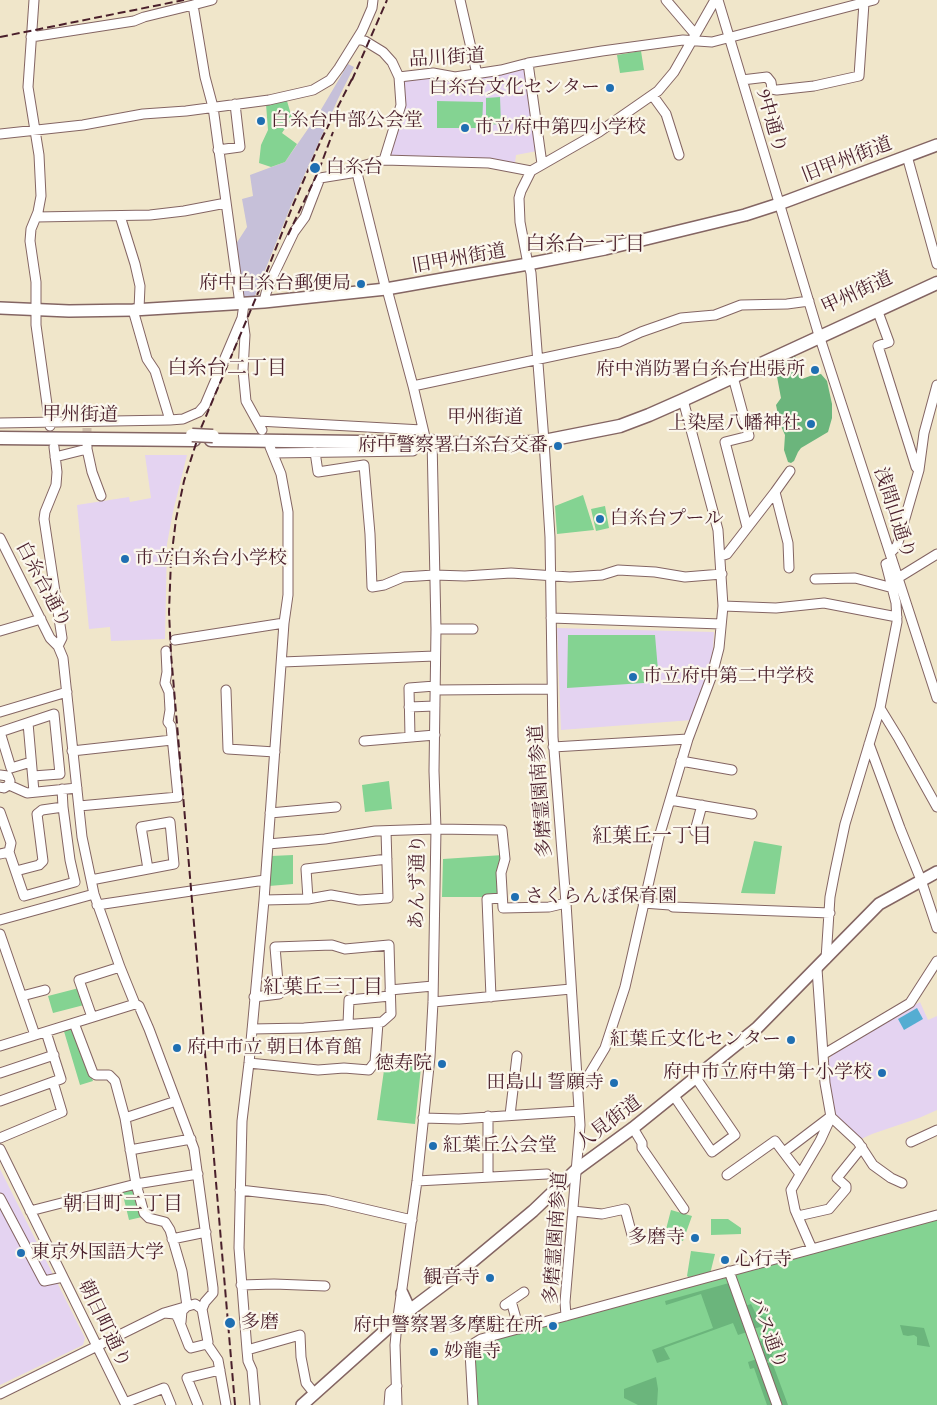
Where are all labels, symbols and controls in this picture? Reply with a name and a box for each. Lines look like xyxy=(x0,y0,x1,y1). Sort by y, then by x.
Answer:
street label: 品川街道 xyxy=(408,45,486,71)
place label: 白糸台文化センター xyxy=(429,77,600,99)
marker: 白糸台文化センター xyxy=(604,82,616,94)
street label: 9中通り xyxy=(751,86,791,156)
place label: 白糸台中部公会堂 xyxy=(271,110,423,132)
marker: 白糸台中部公会堂 xyxy=(255,115,267,127)
place label: 市立府中第四小学校 xyxy=(475,117,646,139)
marker: 市立府中第四小学校 xyxy=(459,122,471,134)
street label: 旧甲州街道 xyxy=(799,132,895,188)
place label: 白糸台 xyxy=(326,157,383,179)
marker: 白糸台 xyxy=(308,161,322,175)
district label: 白糸台一丁目 xyxy=(525,233,645,257)
street label: 旧甲州街道 xyxy=(410,240,508,278)
street label: 甲州街道 xyxy=(818,267,896,319)
place label: 府中白糸台郵便局 xyxy=(199,273,351,295)
marker: 府中白糸台郵便局 xyxy=(355,278,367,290)
district label: 白糸台二丁目 xyxy=(167,357,287,381)
place label: 府中消防署白糸台出張所 xyxy=(596,359,805,381)
marker: 府中消防署白糸台出張所 xyxy=(809,364,821,376)
street label: 甲州街道 xyxy=(42,403,118,427)
street label: 甲州街道 xyxy=(447,407,523,429)
place label: 上染屋八幡神社 xyxy=(668,413,801,435)
marker: 上染屋八幡神社 xyxy=(805,418,817,430)
place label: 府中警察署白糸台交番 xyxy=(358,435,548,457)
marker: 府中警察署白糸台交番 xyxy=(552,440,564,452)
street label: 浅間山通り xyxy=(868,464,920,562)
place label: 白糸台プール xyxy=(610,508,723,530)
marker: 白糸台プール xyxy=(594,513,606,525)
street label: 白糸台通り xyxy=(11,538,75,632)
place label: 市立白糸台小学校 xyxy=(135,548,287,570)
marker: 市立白糸台小学校 xyxy=(119,553,131,565)
place label: 市立府中第二中学校 xyxy=(643,666,814,688)
marker: 市立府中第二中学校 xyxy=(627,671,639,683)
street label: 多磨霊園南参道 xyxy=(525,724,557,858)
district label: 紅葉丘一丁目 xyxy=(592,825,712,849)
street label: あんず通り xyxy=(406,834,430,930)
place label: さくらんぼ保育園 xyxy=(525,886,677,908)
marker: さくらんぼ保育園 xyxy=(509,891,521,903)
district label: 紅葉丘三丁目 xyxy=(263,976,383,1000)
place label: 紅葉丘文化センター xyxy=(610,1029,781,1051)
marker: 紅葉丘文化センター xyxy=(785,1034,797,1046)
place label: 府中市立 朝日体育館 xyxy=(187,1037,362,1059)
marker: 府中市立 朝日体育館 xyxy=(171,1042,183,1054)
place label: 徳寿院 xyxy=(375,1053,432,1075)
marker: 徳寿院 xyxy=(436,1058,448,1070)
place label: 府中市立府中第十小学校 xyxy=(663,1062,872,1084)
marker: 府中市立府中第十小学校 xyxy=(876,1067,888,1079)
place label: 田島山 誓願寺 xyxy=(486,1072,604,1094)
marker: 田島山 誓願寺 xyxy=(608,1077,620,1089)
street label: 人見街道 xyxy=(572,1091,646,1155)
place label: 紅葉丘公会堂 xyxy=(443,1135,557,1157)
marker: 紅葉丘公会堂 xyxy=(427,1140,439,1152)
street label: 多磨霊園南参道 xyxy=(540,1171,572,1305)
district label: 朝日町二丁目 xyxy=(63,1193,183,1217)
place label: 多磨寺 xyxy=(628,1227,685,1249)
marker: 多磨寺 xyxy=(689,1232,701,1244)
place label: 東京外国語大学 xyxy=(31,1242,164,1264)
marker: 東京外国語大学 xyxy=(15,1247,27,1259)
place label: 心行寺 xyxy=(735,1249,792,1271)
marker: 心行寺 xyxy=(719,1254,731,1266)
place label: 観音寺 xyxy=(423,1267,480,1289)
marker: 観音寺 xyxy=(484,1272,496,1284)
street label: 朝日町通り xyxy=(73,1276,135,1372)
street label: バス通り xyxy=(744,1293,792,1373)
place label: 多磨 xyxy=(241,1312,279,1334)
place label: 府中警察署多摩駐在所 xyxy=(353,1315,543,1337)
marker: 多磨 xyxy=(223,1316,237,1330)
marker: 府中警察署多摩駐在所 xyxy=(547,1320,559,1332)
place label: 妙龍寺 xyxy=(444,1341,501,1363)
marker: 妙龍寺 xyxy=(428,1346,440,1358)

